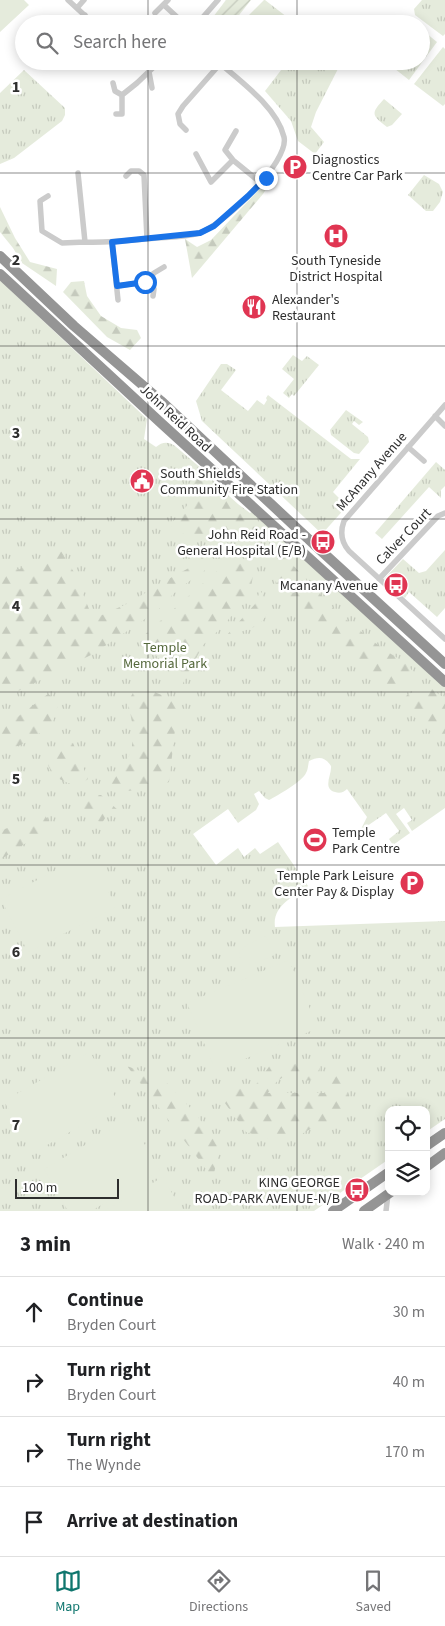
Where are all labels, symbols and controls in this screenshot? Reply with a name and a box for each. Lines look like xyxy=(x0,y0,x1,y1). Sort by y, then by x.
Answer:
search box xyxy=(15,15,430,70)
icon: search xyxy=(33,29,61,57)
text: Search here xyxy=(73,29,167,56)
text: 1 xyxy=(12,76,20,98)
place label: Diagnostics Centre Car Park xyxy=(312,150,403,186)
parking icon: Diagnostics Centre Car Park xyxy=(282,154,308,180)
route end xyxy=(255,167,278,190)
hospital icon: South Tyneside District Hospital xyxy=(323,223,349,249)
text: 2 xyxy=(12,249,20,271)
place label: South Tyneside District Hospital xyxy=(289,251,383,287)
route start xyxy=(134,271,157,294)
place label: Alexander's Restaurant xyxy=(272,290,340,326)
restaurant icon: Alexander's Restaurant xyxy=(241,294,267,320)
street label: John Reid Road xyxy=(135,380,215,457)
text: 3 xyxy=(12,422,20,444)
street label: McAnany Avenue xyxy=(332,428,412,516)
place label: South Shields Community Fire Station xyxy=(160,464,298,500)
public building icon: South Shields Community Fire Station xyxy=(129,468,155,494)
street label: Calver Court xyxy=(371,503,436,570)
place label: John Reid Road - General Hospital (E/B) xyxy=(177,525,306,561)
bus stop icon: John Reid Road - General Hospital (E/B) xyxy=(310,529,336,555)
bus stop icon: Mcanany Avenue xyxy=(383,572,409,598)
place label: Mcanany Avenue xyxy=(280,576,378,596)
text: 4 xyxy=(12,595,21,617)
park label: Temple Memorial Park xyxy=(123,638,207,674)
text: 5 xyxy=(12,768,20,790)
place label: Temple Park Centre xyxy=(332,823,400,859)
sports icon: Temple Park Centre xyxy=(302,827,328,853)
place label: Temple Park Leisure Center Pay & Display xyxy=(274,866,394,902)
parking icon: Temple Park Leisure Center Pay & Display xyxy=(399,870,425,896)
text: 6 xyxy=(12,941,20,963)
map controls xyxy=(385,1106,430,1196)
button: locate xyxy=(385,1106,430,1151)
text: 7 xyxy=(12,1114,20,1136)
button: layers xyxy=(385,1151,430,1196)
place label: KING GEORGE ROAD-PARK AVENUE-N/B xyxy=(195,1173,340,1209)
scale bar xyxy=(15,1176,119,1199)
bus stop icon: KING GEORGE ROAD-PARK AVENUE-N/B xyxy=(344,1177,370,1203)
text: 100 m xyxy=(22,1178,57,1198)
text: 3 min xyxy=(20,1229,71,1259)
text: Walk · 240 m xyxy=(342,1233,425,1255)
text: Continue xyxy=(67,1287,144,1314)
icon: ahead xyxy=(20,1298,48,1326)
text: 30 m xyxy=(393,1301,425,1323)
text: Bryden Court xyxy=(67,1314,156,1336)
text: Turn right xyxy=(67,1357,151,1384)
icon: right xyxy=(20,1368,48,1396)
text: 40 m xyxy=(393,1371,425,1393)
text: Bryden Court xyxy=(67,1384,156,1406)
text: Turn right xyxy=(67,1427,151,1454)
icon: right xyxy=(20,1438,48,1466)
text: 170 m xyxy=(385,1441,425,1463)
text: The Wynde xyxy=(67,1454,141,1476)
icon: arrive xyxy=(20,1508,48,1536)
text: Arrive at destination xyxy=(67,1508,238,1535)
tab: Map xyxy=(54,1567,82,1617)
tab: Directions xyxy=(189,1567,248,1617)
tab: Saved xyxy=(356,1567,391,1617)

